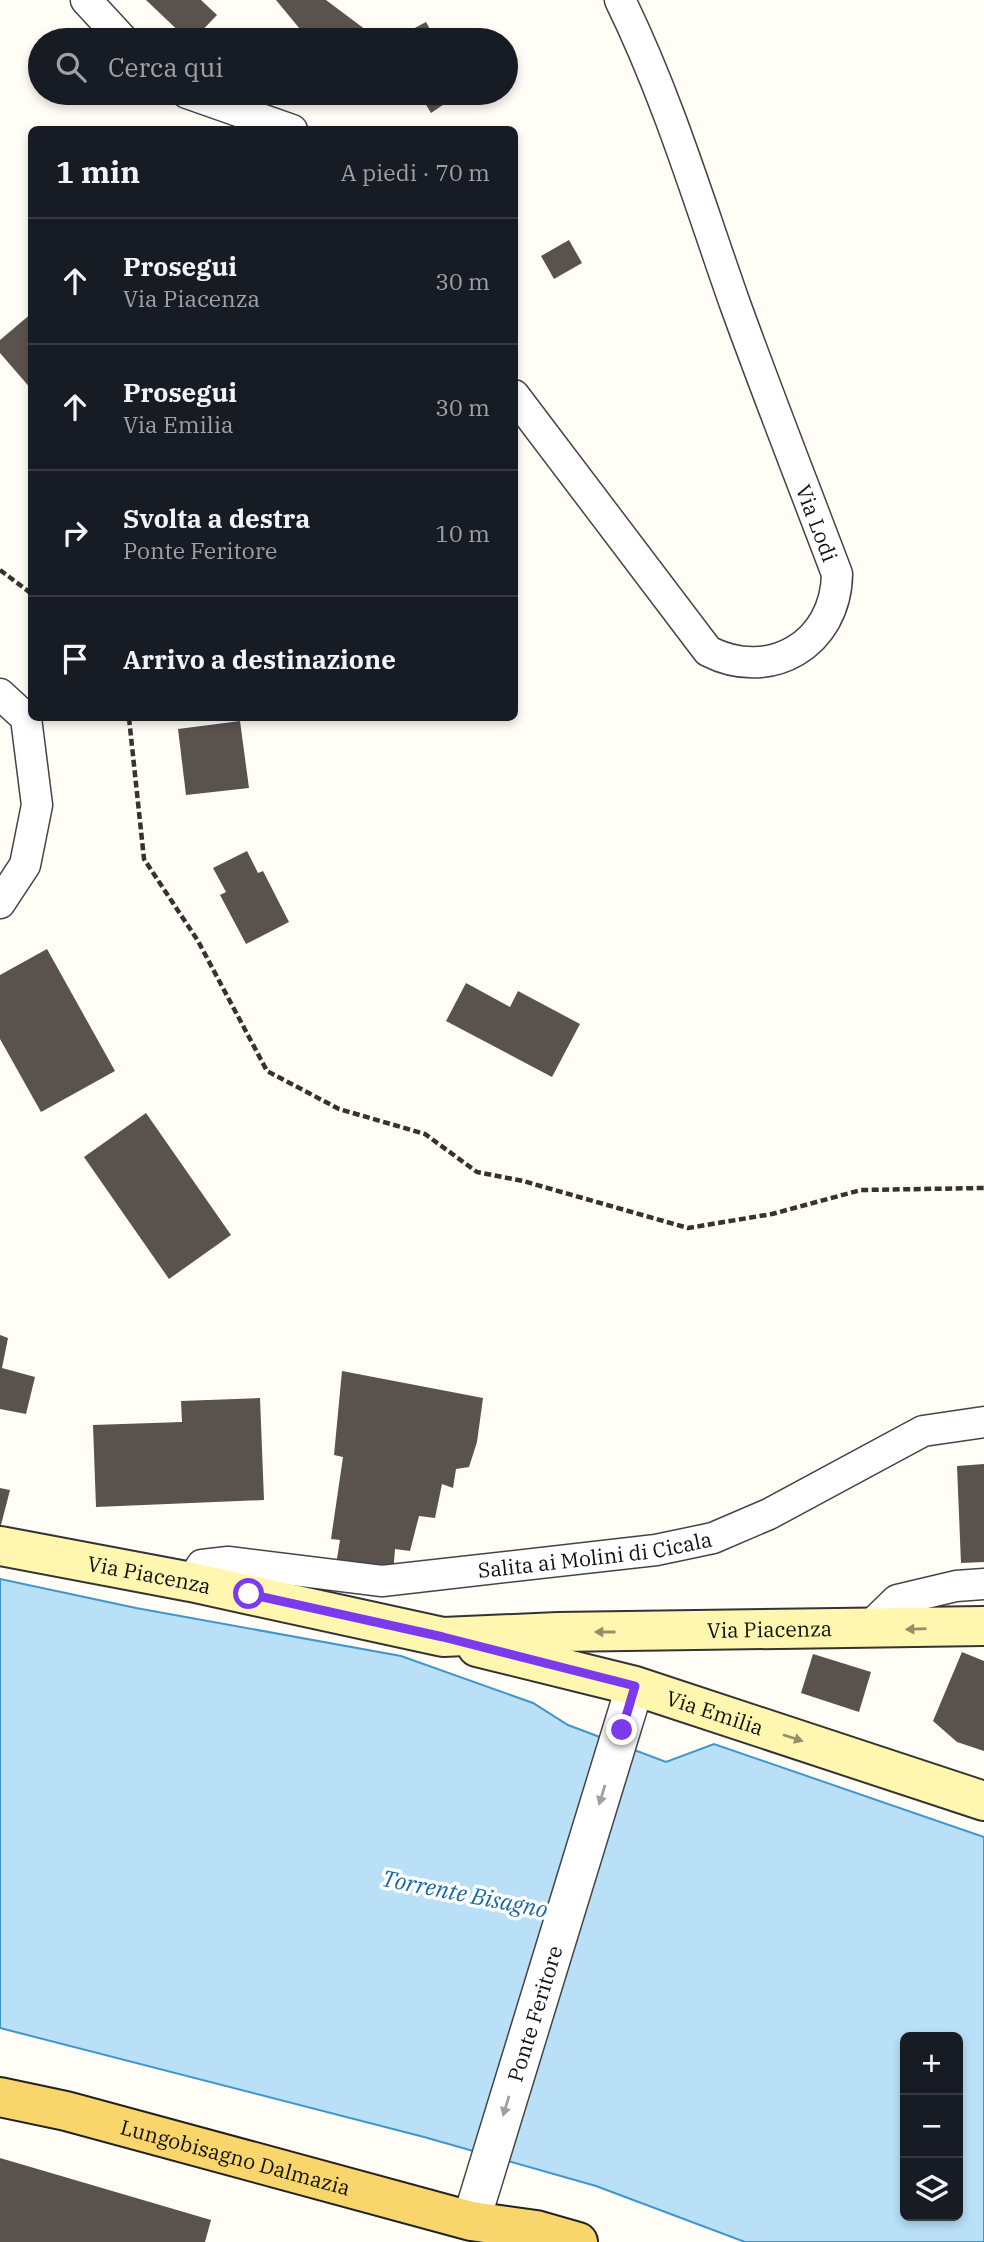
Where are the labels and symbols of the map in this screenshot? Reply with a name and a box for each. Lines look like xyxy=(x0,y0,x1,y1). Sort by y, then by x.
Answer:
street label: Via Lodi xyxy=(790,480,844,566)
street label: Salita ai Molini di Cicala xyxy=(476,1525,714,1584)
street label: Via Piacenza xyxy=(85,1549,214,1600)
route start xyxy=(233,1578,264,1609)
street label: Via Piacenza xyxy=(707,1614,832,1644)
one-way arrow xyxy=(905,1623,927,1634)
one-way arrow xyxy=(594,1626,616,1638)
street label: Via Emilia xyxy=(663,1683,767,1741)
route end xyxy=(606,1714,637,1745)
one-way arrow xyxy=(783,1733,804,1744)
one-way arrow xyxy=(596,1784,606,1805)
water label: Torrente Bisagno xyxy=(380,1862,550,1924)
street label: Ponte Feritore xyxy=(501,1942,569,2085)
one-way arrow xyxy=(501,2095,511,2116)
street label: Lungobisagno Dalmazia xyxy=(117,2112,353,2202)

